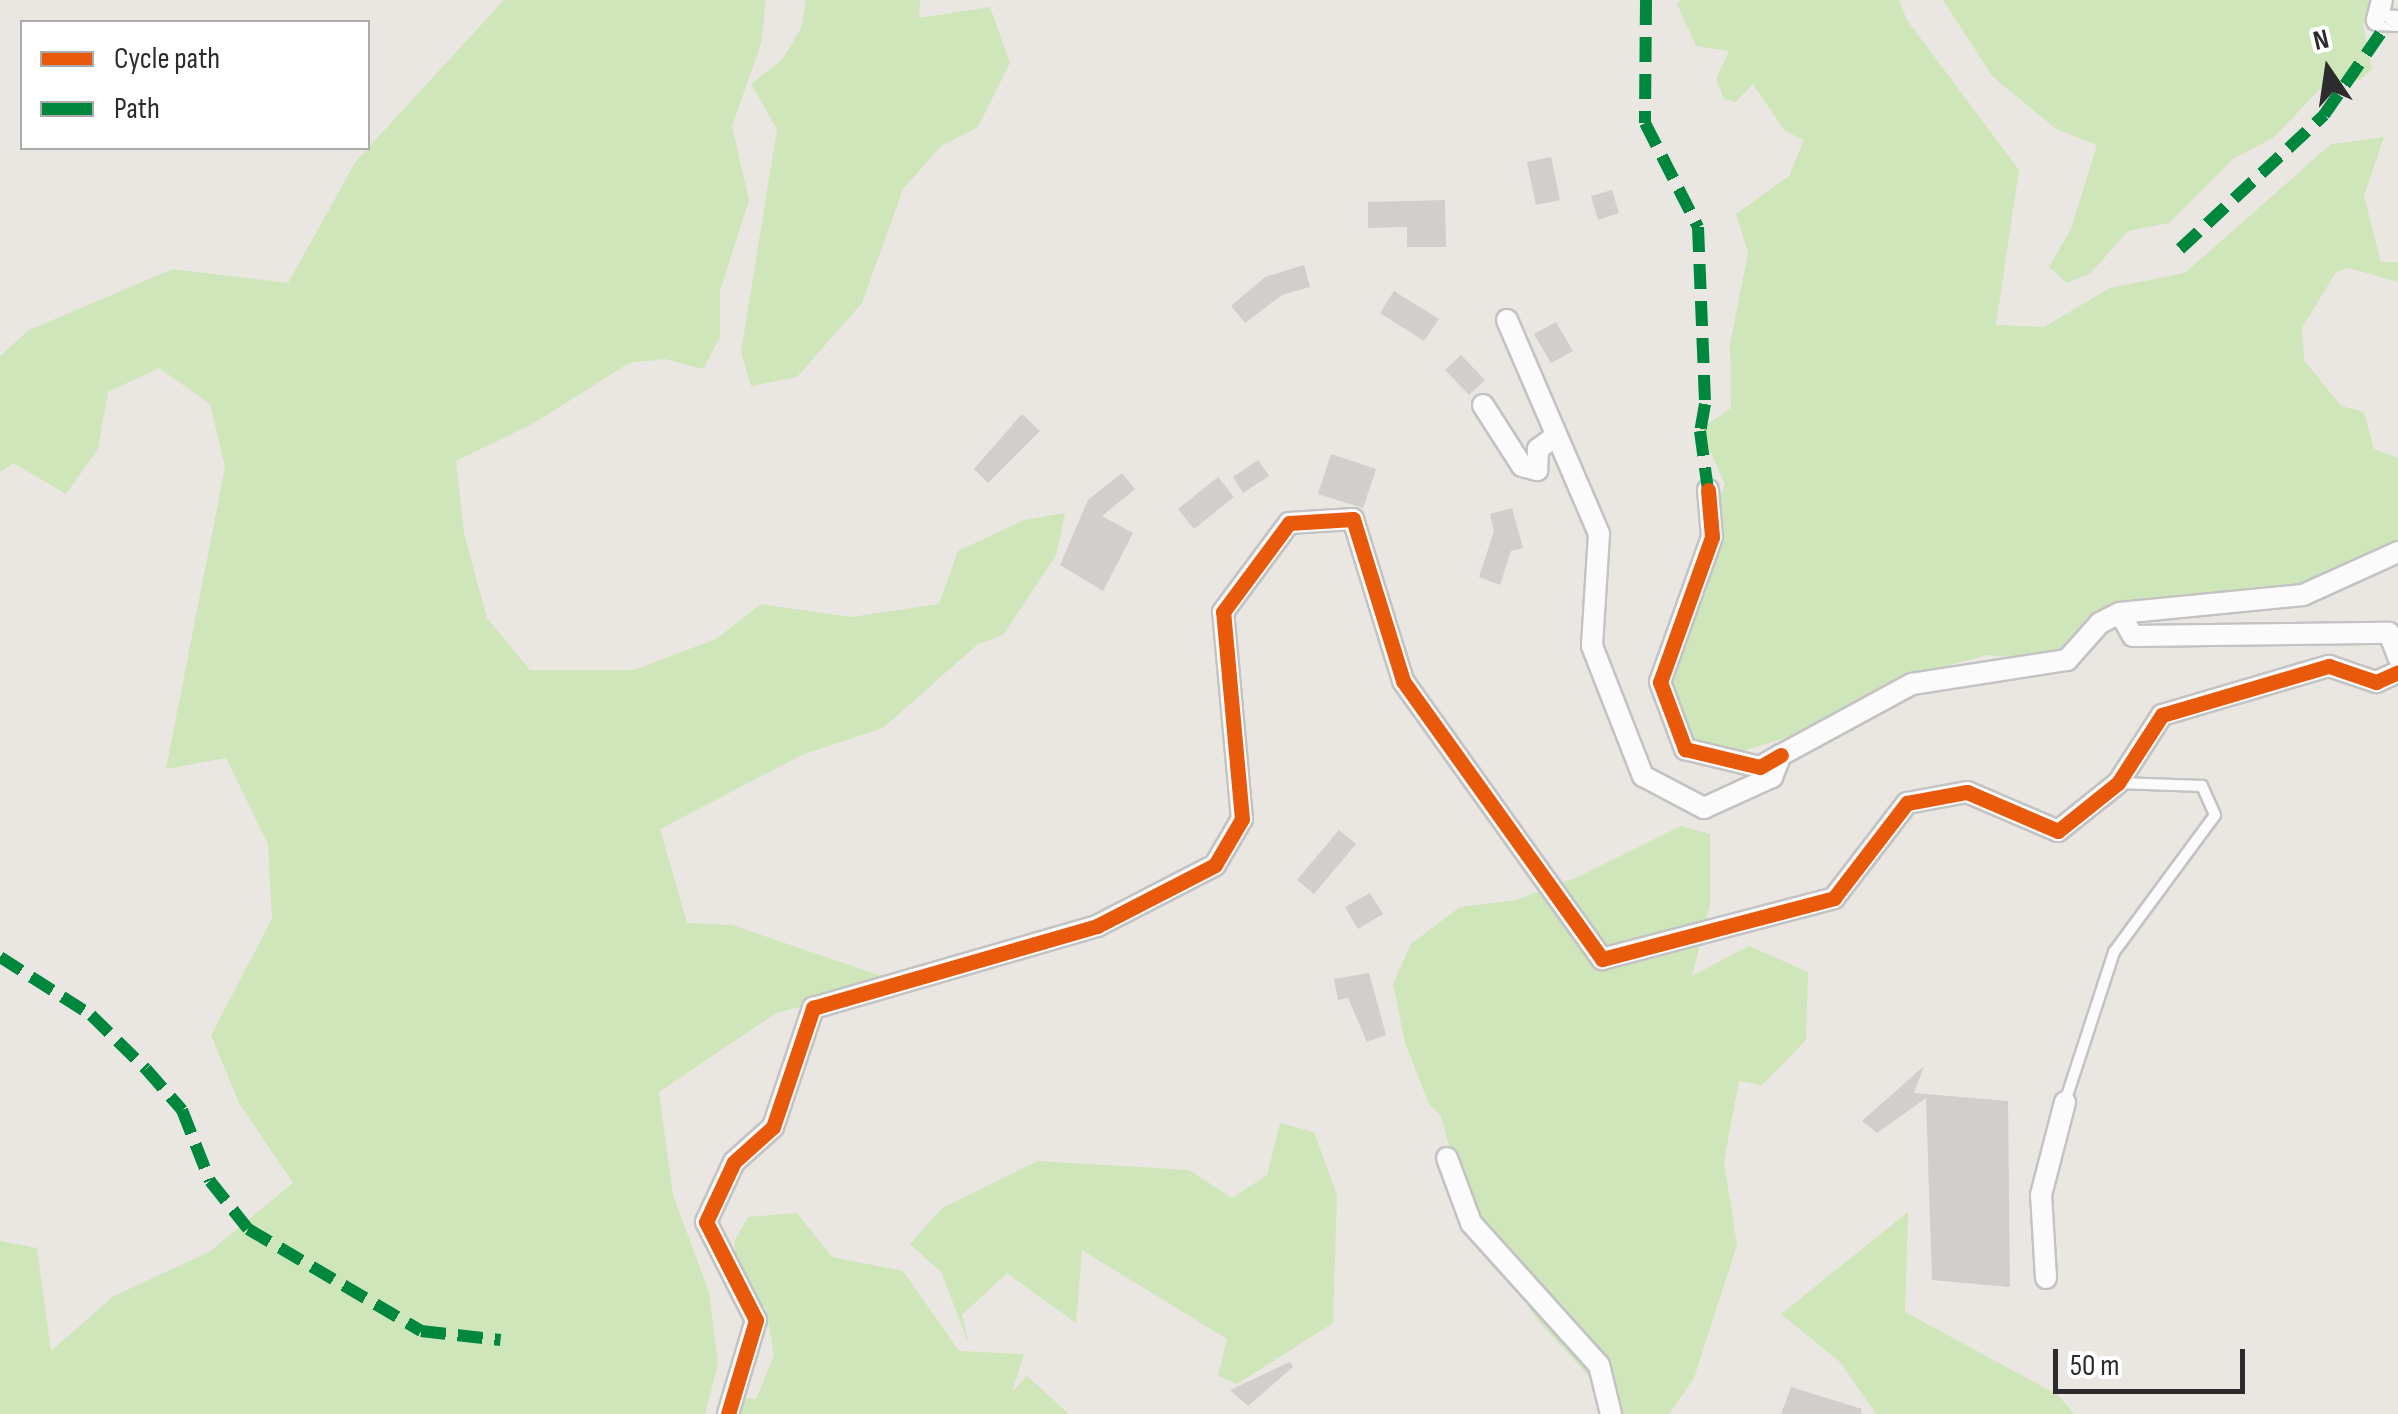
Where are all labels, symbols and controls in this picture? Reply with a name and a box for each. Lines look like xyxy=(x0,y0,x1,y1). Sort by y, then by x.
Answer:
legend xyxy=(20,20,370,150)
north arrow xyxy=(2278,20,2378,120)
text: N xyxy=(2310,23,2332,58)
text: Cycle path xyxy=(114,41,220,77)
text: Path xyxy=(114,91,160,127)
scale bar xyxy=(2058,1329,2250,1391)
text: 50 m xyxy=(2070,1348,2119,1384)

